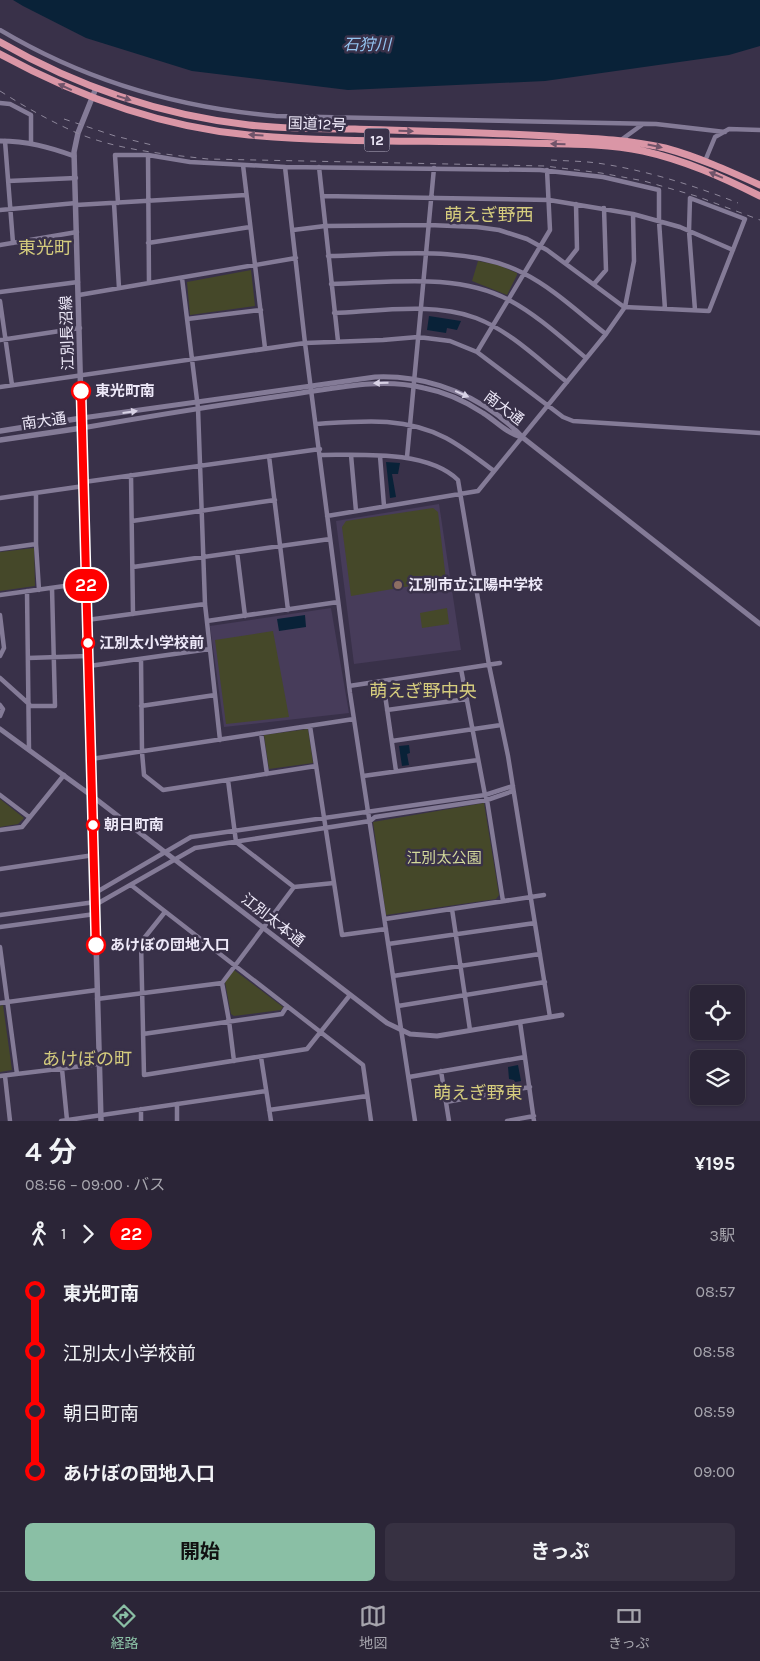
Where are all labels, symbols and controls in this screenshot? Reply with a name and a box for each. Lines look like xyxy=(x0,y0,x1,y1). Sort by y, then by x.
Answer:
water label: 石狩川 xyxy=(343,35,393,54)
one-way arrow xyxy=(58,82,72,90)
one-way arrow xyxy=(117,94,132,102)
street label: 国道12号 xyxy=(287,114,347,134)
one-way arrow xyxy=(398,127,414,135)
road number: 12 xyxy=(364,128,390,152)
one-way arrow xyxy=(247,131,263,139)
one-way arrow xyxy=(550,139,566,147)
one-way arrow xyxy=(647,143,663,151)
one-way arrow xyxy=(709,170,723,178)
district label: 萌えぎ野西 xyxy=(444,204,534,226)
district label: 東光町 xyxy=(18,237,72,259)
street label: 江別長沼線 xyxy=(57,295,77,371)
one-way arrow xyxy=(373,380,389,388)
marker: 東光町南 xyxy=(71,381,91,401)
place label: 東光町南 xyxy=(95,382,155,400)
street label: 南大通 xyxy=(481,387,527,429)
one-way arrow xyxy=(455,390,470,399)
one-way arrow xyxy=(122,407,138,415)
street label: 南大通 xyxy=(20,409,68,433)
line badge: 22 xyxy=(64,569,108,601)
text: 22 xyxy=(75,574,97,596)
place label: 江別市立江陽中学校 xyxy=(408,576,543,594)
marker: 江別市立江陽中学校 xyxy=(392,579,404,591)
place label: 江別太小学校前 xyxy=(99,634,204,652)
marker: 江別太小学校前 xyxy=(81,636,95,650)
district label: 萌えぎ野中央 xyxy=(369,680,477,702)
place label: 朝日町南 xyxy=(104,816,164,834)
marker: 朝日町南 xyxy=(86,818,100,832)
park label: 江別太公園 xyxy=(406,849,482,867)
street label: 江別太本通 xyxy=(238,890,308,950)
marker: あけぼの団地入口 xyxy=(86,935,106,955)
place label: あけぼの団地入口 xyxy=(110,936,230,954)
map controls xyxy=(690,985,745,1105)
button: locate xyxy=(690,985,745,1040)
district label: あけぼの町 xyxy=(42,1048,132,1070)
button: layers xyxy=(690,1050,745,1105)
district label: 萌えぎ野東 xyxy=(433,1082,523,1104)
text: 4 分 xyxy=(25,1135,77,1168)
text: ¥195 xyxy=(694,1153,735,1175)
text: 08:56 – 09:00 · バス xyxy=(25,1175,165,1194)
icon: walk xyxy=(25,1220,53,1248)
icon: forward xyxy=(74,1220,102,1248)
text: 22 xyxy=(120,1223,142,1245)
text: 1 xyxy=(61,1224,66,1243)
text: 3駅 xyxy=(710,1226,735,1245)
text: 08:57 xyxy=(695,1282,735,1301)
text: 東光町南 xyxy=(63,1283,139,1305)
text: 08:58 xyxy=(693,1342,735,1361)
text: 江別太小学校前 xyxy=(63,1343,196,1365)
text: 08:59 xyxy=(694,1402,735,1421)
text: 朝日町南 xyxy=(63,1403,139,1425)
text: 09:00 xyxy=(694,1462,735,1481)
text: あけぼの団地入口 xyxy=(63,1463,215,1485)
button: 開始 xyxy=(25,1523,375,1581)
button: きっぷ xyxy=(385,1523,735,1581)
tab: 経路 xyxy=(110,1602,138,1652)
tab: 地図 xyxy=(359,1602,387,1652)
tab: きっぷ xyxy=(608,1602,650,1652)

